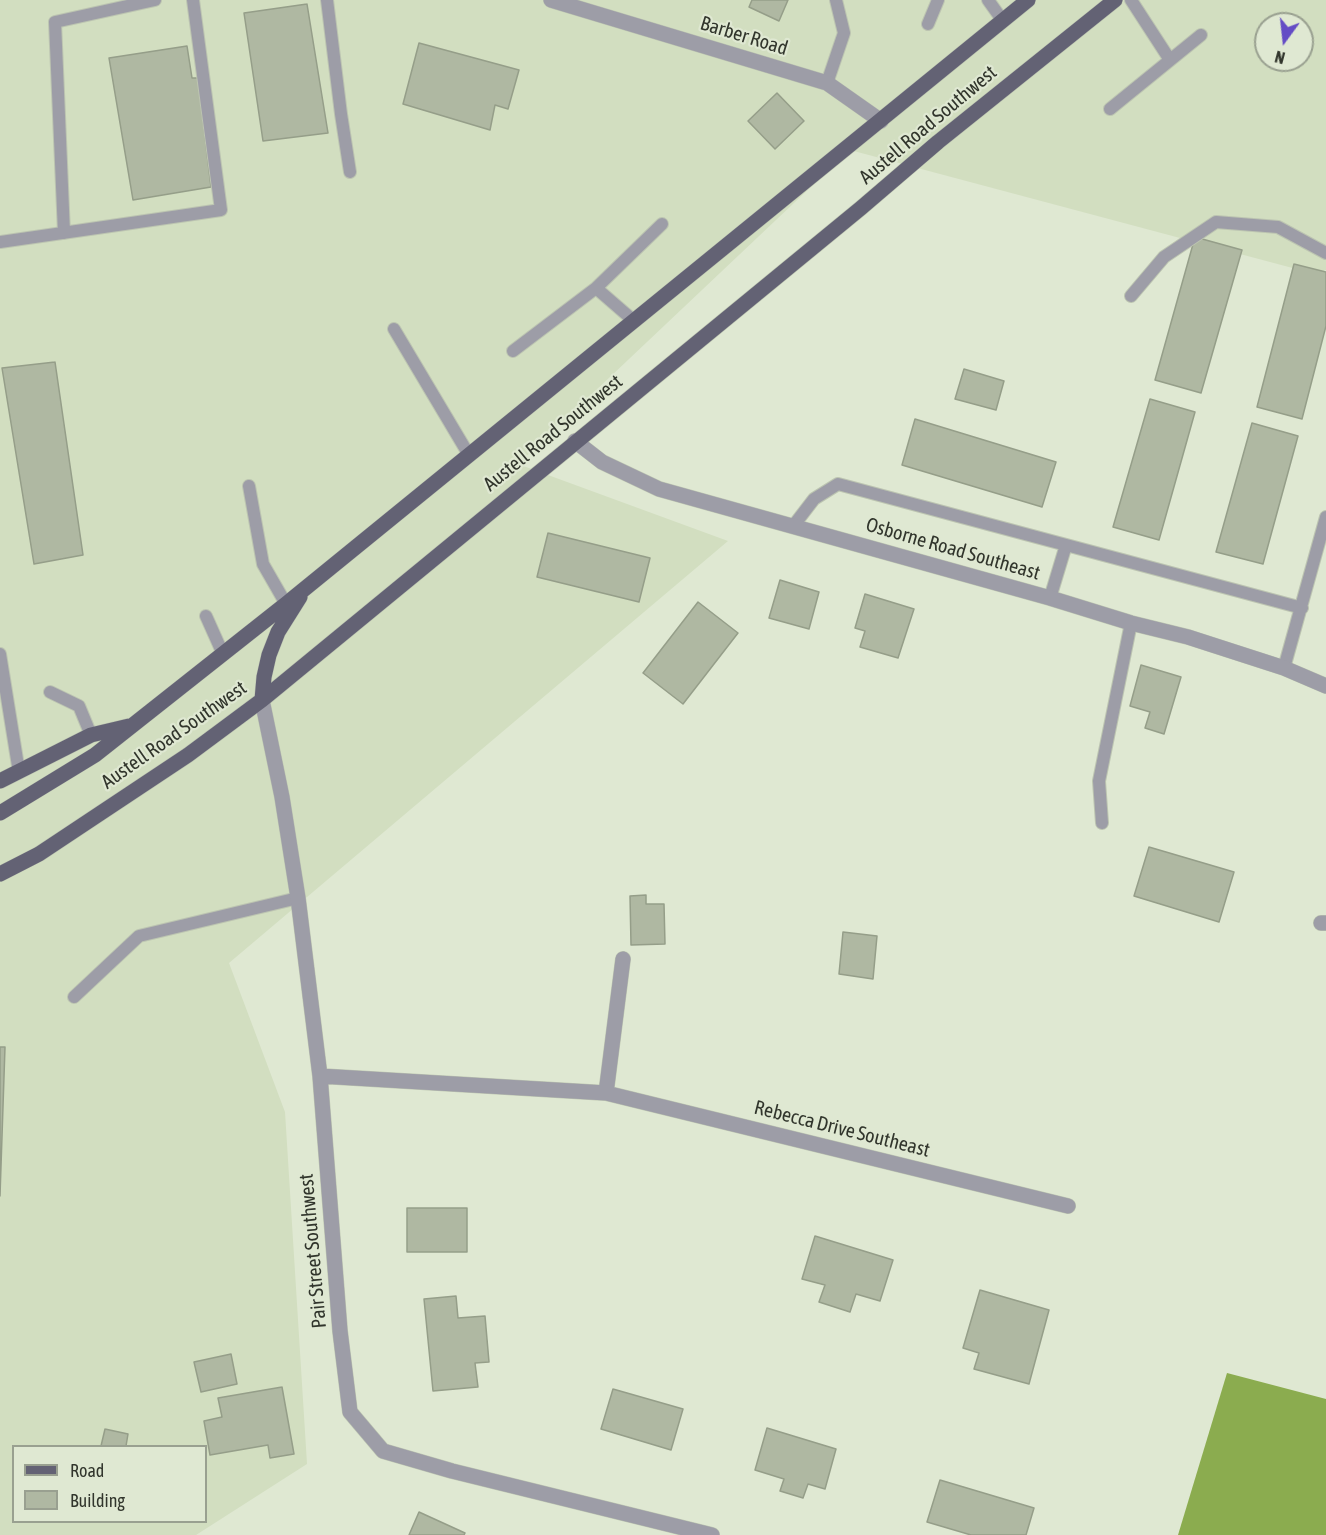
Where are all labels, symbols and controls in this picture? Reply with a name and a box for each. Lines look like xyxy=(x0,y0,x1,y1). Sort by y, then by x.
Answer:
street label: Barber Road xyxy=(697,11,791,61)
north arrow xyxy=(1254,12,1314,72)
text: N xyxy=(1273,48,1287,67)
street label: Austell Road Southwest xyxy=(854,61,1002,189)
street label: Austell Road Southwest xyxy=(479,370,627,496)
street label: Osborne Road Southeast xyxy=(863,513,1043,585)
street label: Austell Road Southwest xyxy=(97,676,251,794)
street label: Rebecca Drive Southeast xyxy=(752,1096,932,1162)
street label: Pair Street Southwest xyxy=(294,1173,332,1329)
legend xyxy=(12,1445,207,1523)
text: Road xyxy=(70,1460,104,1481)
text: Building xyxy=(70,1490,125,1511)

